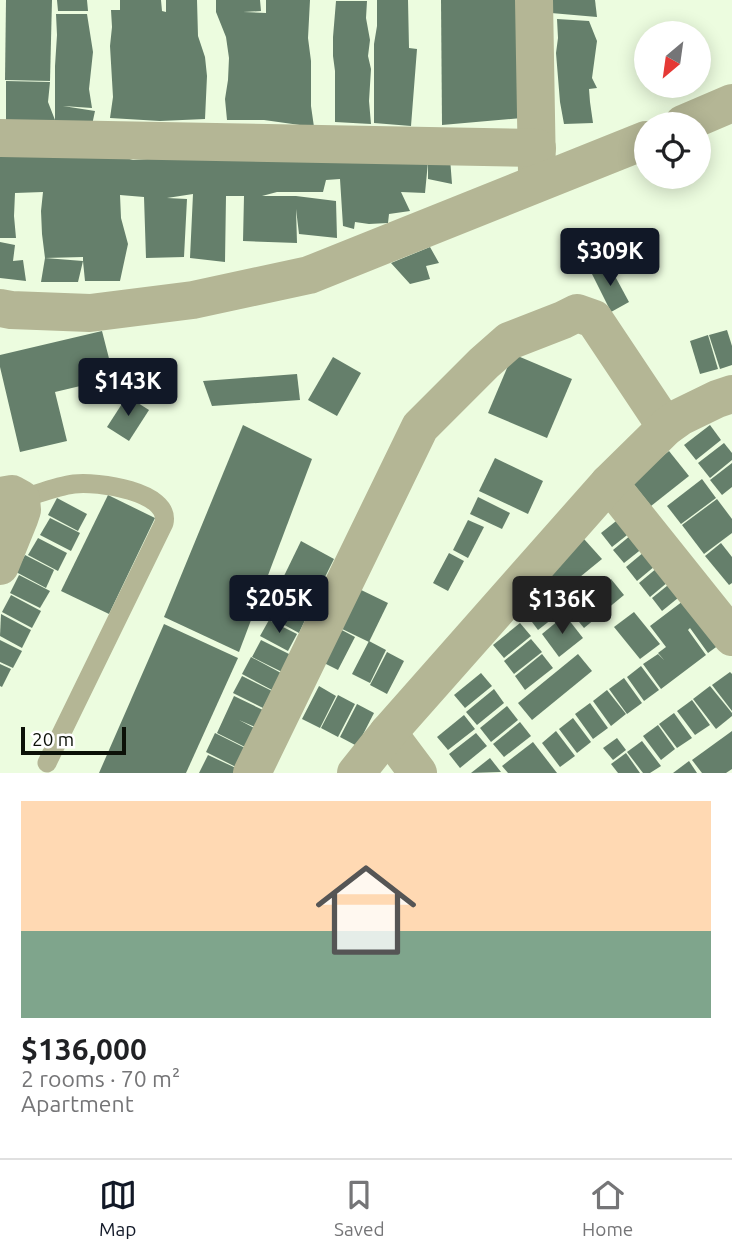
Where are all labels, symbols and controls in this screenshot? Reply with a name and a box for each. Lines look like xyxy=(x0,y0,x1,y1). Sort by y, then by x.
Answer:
north arrow xyxy=(634,21,710,98)
map controls xyxy=(634,21,711,189)
button: locate xyxy=(634,112,711,189)
pin: $309K xyxy=(561,229,659,288)
text: $309K xyxy=(576,238,644,263)
pin: $143K xyxy=(79,358,177,418)
text: $143K xyxy=(94,368,162,393)
pin: $205K xyxy=(230,576,328,635)
pin: $136K xyxy=(513,576,611,636)
text: $205K xyxy=(245,585,313,610)
text: $136K xyxy=(528,586,596,611)
scale bar xyxy=(21,724,126,756)
text: 20 m xyxy=(32,728,74,750)
icon: home xyxy=(303,847,429,973)
text: $136,000 xyxy=(21,1032,147,1066)
text: 2 rooms · 70 m² xyxy=(21,1066,180,1091)
text: Apartment xyxy=(21,1091,134,1116)
tab: Map xyxy=(99,1176,137,1240)
tab: Saved xyxy=(334,1176,385,1240)
tab: Home xyxy=(582,1176,633,1240)

